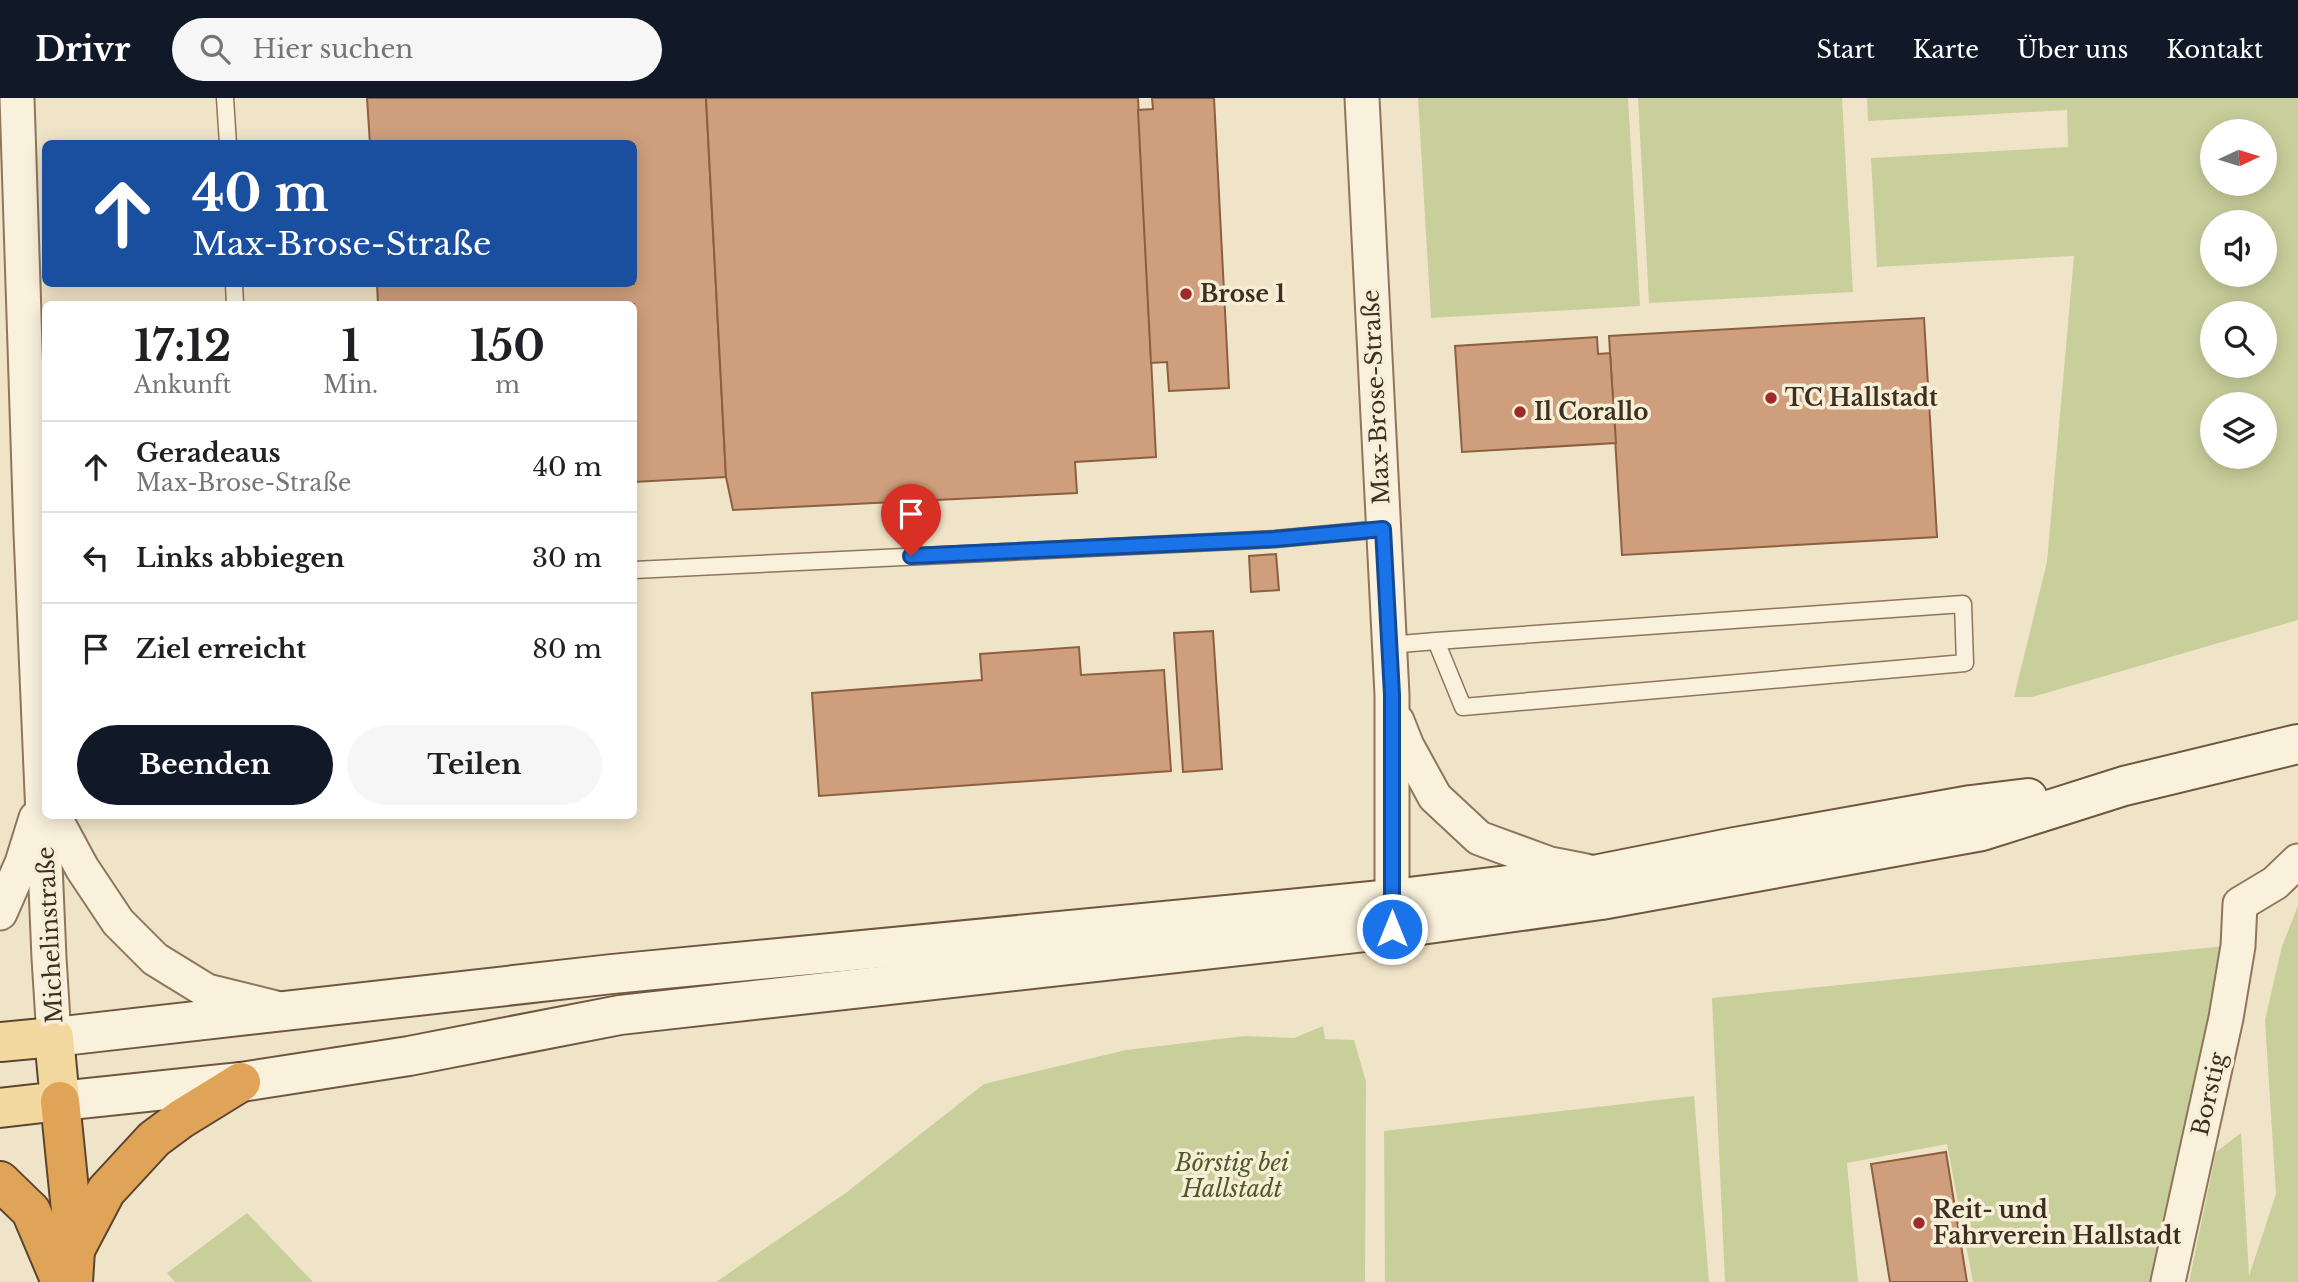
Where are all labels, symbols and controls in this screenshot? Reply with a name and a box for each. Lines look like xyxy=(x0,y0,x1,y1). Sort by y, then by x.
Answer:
search box xyxy=(172,18,662,81)
text: Drivr xyxy=(35,29,130,70)
icon: search xyxy=(196,30,234,68)
text: Hier suchen xyxy=(252,33,413,65)
text: Start xyxy=(1817,35,1875,64)
text: Karte xyxy=(1913,35,1979,64)
text: Über uns xyxy=(2017,35,2129,64)
text: Kontakt xyxy=(2167,35,2263,64)
north arrow xyxy=(2200,119,2277,196)
map controls xyxy=(2200,119,2277,469)
text: 40 m xyxy=(192,163,329,224)
icon: ahead xyxy=(77,168,168,259)
button: sound xyxy=(2200,210,2277,287)
text: Max-Brose-Straße xyxy=(192,224,491,264)
place label: Brose 1 xyxy=(1200,280,1285,308)
marker: Brose 1 xyxy=(1178,286,1194,302)
street label: Max-Brose-Straße xyxy=(1356,289,1396,505)
button: search xyxy=(2200,301,2277,378)
text: 17:12 xyxy=(134,320,231,372)
text: 1 xyxy=(342,320,360,372)
text: 150 xyxy=(470,320,545,372)
text: Ankunft xyxy=(134,371,231,399)
text: Min. xyxy=(323,371,378,399)
text: m xyxy=(495,371,520,399)
place label: TC Hallstadt xyxy=(1785,384,1938,412)
marker: TC Hallstadt xyxy=(1763,390,1779,406)
button: layers xyxy=(2200,392,2277,469)
place label: Il Corallo xyxy=(1534,398,1648,426)
marker: Il Corallo xyxy=(1512,404,1528,420)
text: Geradeaus xyxy=(136,437,281,469)
icon: ahead xyxy=(77,448,115,486)
text: 40 m xyxy=(533,451,602,483)
text: Max-Brose-Straße xyxy=(136,469,351,497)
pin xyxy=(881,484,941,556)
icon: arrive xyxy=(892,495,930,533)
icon: left xyxy=(77,539,115,577)
text: Links abbiegen xyxy=(136,542,345,574)
text: 30 m xyxy=(532,542,602,574)
icon: arrive xyxy=(77,630,115,668)
text: Ziel erreicht xyxy=(136,633,306,665)
text: 80 m xyxy=(532,633,602,665)
button: Beenden xyxy=(77,725,333,805)
button: Teilen xyxy=(347,725,602,805)
street label: Michelinstraße xyxy=(31,846,69,1024)
position arrow xyxy=(1355,892,1429,966)
street label: Borstig xyxy=(2186,1050,2232,1138)
park label: Börstig bei Hallstadt xyxy=(1174,1149,1289,1203)
place label: Reit- und Fahrverein Hallstadt xyxy=(1933,1196,2181,1250)
marker: Reit- und Fahrverein Hallstadt xyxy=(1911,1215,1927,1231)

